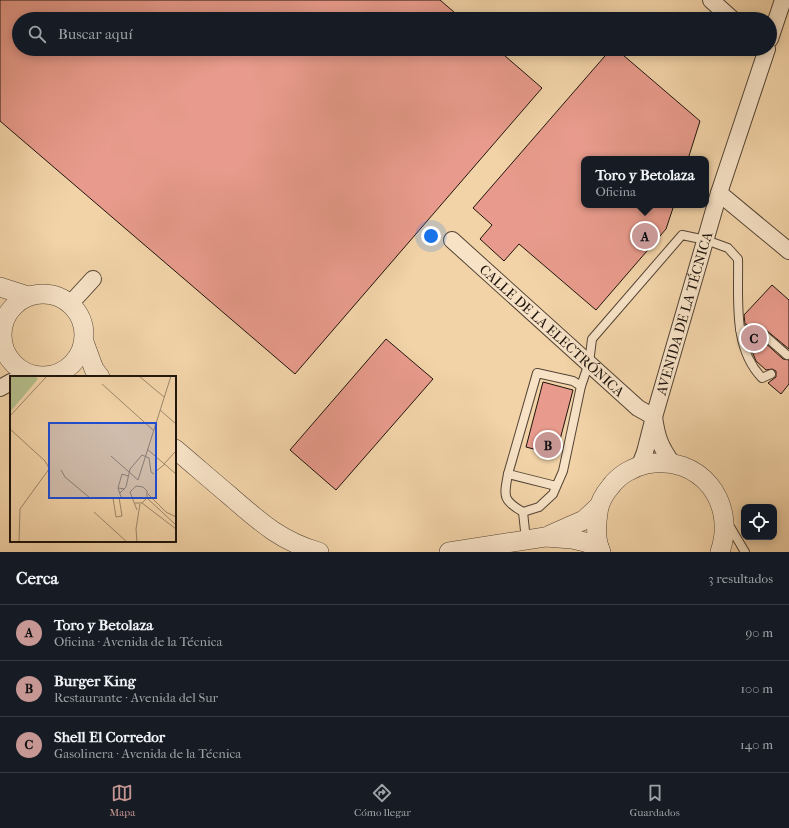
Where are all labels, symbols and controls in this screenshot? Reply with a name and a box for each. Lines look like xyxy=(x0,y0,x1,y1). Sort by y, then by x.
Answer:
search box xyxy=(12,12,777,56)
icon: search xyxy=(26,23,48,45)
text: Buscar aquí xyxy=(58,25,133,43)
popup xyxy=(581,156,709,208)
text: Toro y Betolaza xyxy=(595,166,695,184)
text: Oficina xyxy=(595,184,636,199)
pin: A xyxy=(632,221,658,251)
your location xyxy=(421,226,441,246)
street label: AVENIDA DE LA TÉCNICA xyxy=(653,229,717,398)
street label: CALLE DE LA ELECTRÓNICA xyxy=(476,261,628,401)
pin: C xyxy=(741,323,767,353)
inset map xyxy=(10,376,176,542)
pin: B xyxy=(535,430,561,460)
map controls xyxy=(741,504,777,540)
button: locate xyxy=(741,504,777,540)
text: Cerca xyxy=(16,568,58,588)
text: 3 resultados xyxy=(708,571,773,586)
text: Toro y Betolaza xyxy=(54,616,153,634)
text: A xyxy=(25,625,33,640)
text: 90 m xyxy=(745,625,773,640)
text: Oficina · Avenida de la Técnica xyxy=(54,634,222,649)
text: Burger King xyxy=(54,672,136,690)
text: B xyxy=(25,681,33,696)
text: 100 m xyxy=(740,681,773,696)
text: Restaurante · Avenida del Sur xyxy=(54,690,218,705)
text: Shell El Corredor xyxy=(54,728,165,746)
text: C xyxy=(25,737,33,752)
text: 140 m xyxy=(740,737,773,752)
text: Gasolinera · Avenida de la Técnica xyxy=(54,746,241,761)
tab: Mapa xyxy=(109,782,135,819)
tab: Cómo llegar xyxy=(354,782,411,819)
tab: Guardados xyxy=(629,782,680,819)

